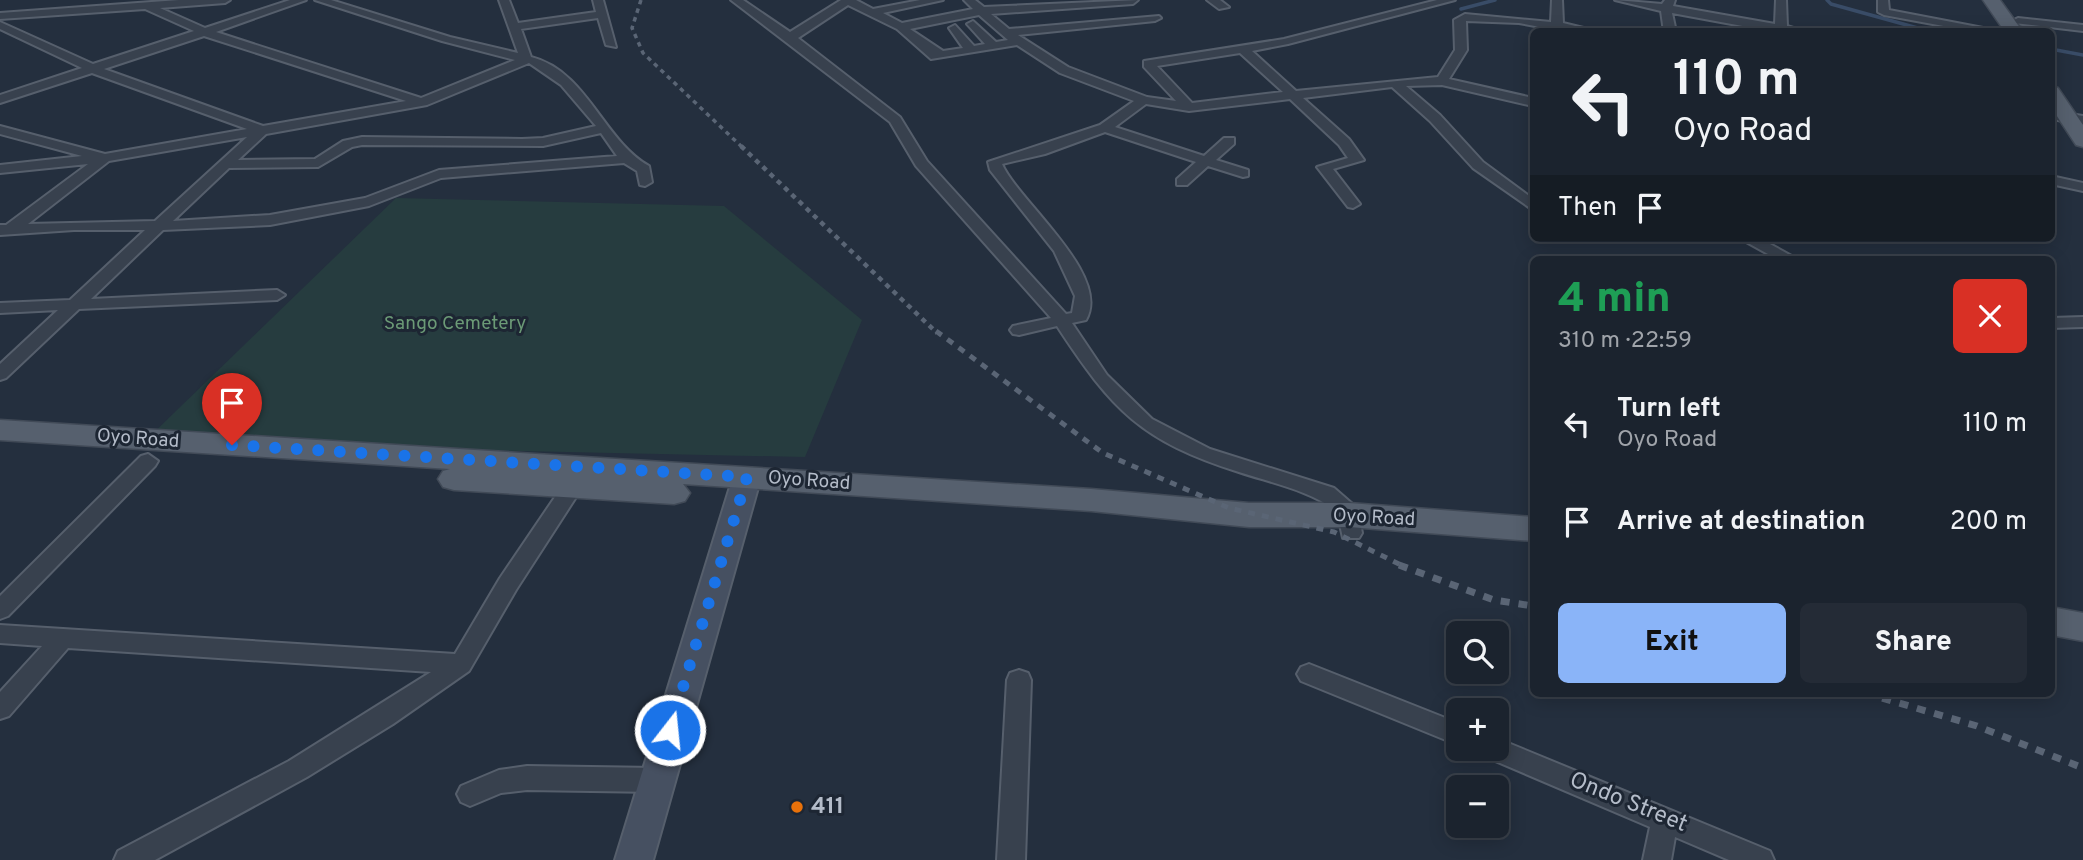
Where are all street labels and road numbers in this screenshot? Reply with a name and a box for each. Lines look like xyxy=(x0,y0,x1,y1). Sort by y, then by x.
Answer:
street label: Oyo Road xyxy=(96,424,180,454)
street label: Oyo Road xyxy=(767,466,851,496)
street label: Oyo Road xyxy=(1332,504,1416,532)
street label: Ondo Street xyxy=(1565,766,1691,840)

